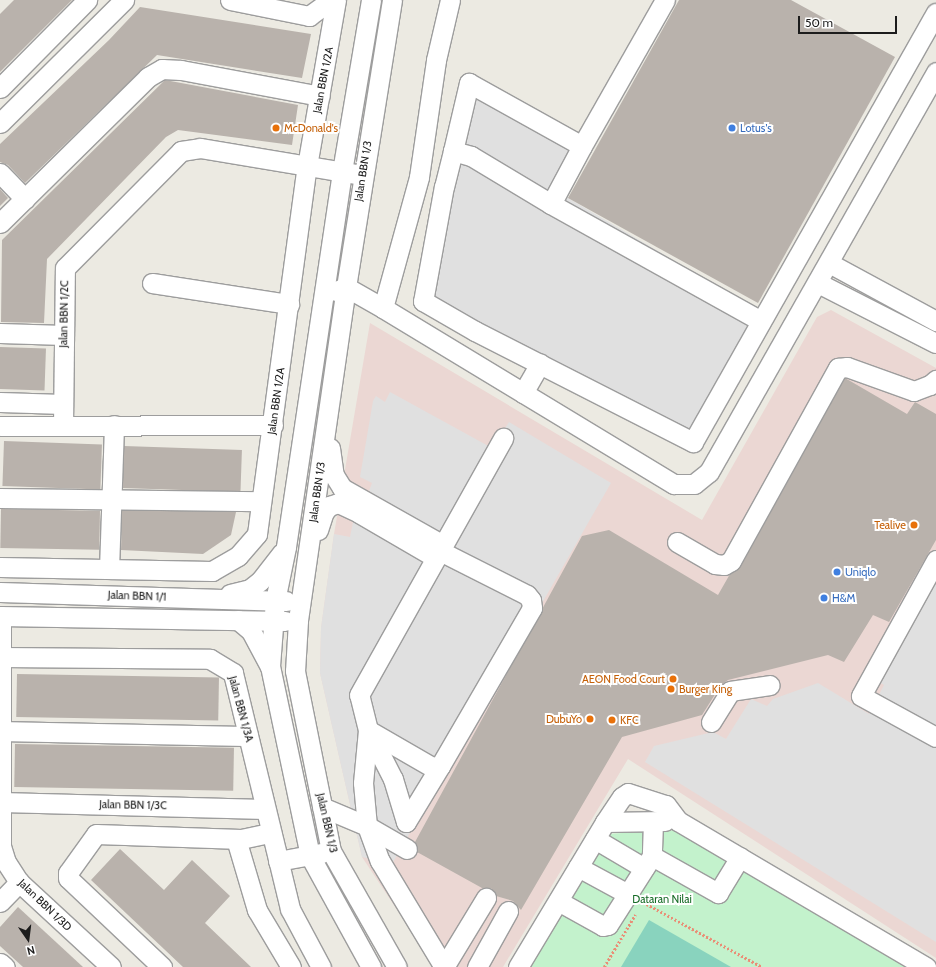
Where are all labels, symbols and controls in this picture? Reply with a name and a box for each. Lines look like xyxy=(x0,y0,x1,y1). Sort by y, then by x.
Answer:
scale bar xyxy=(800,8,899,34)
text: 50 m xyxy=(805,15,833,30)
street label: Jalan BBN 1/2A xyxy=(310,46,336,114)
place label: McDonald's xyxy=(284,121,338,135)
place label: Lotus's xyxy=(740,121,772,135)
marker: McDonald's xyxy=(271,123,281,133)
marker: Lotus's xyxy=(727,123,737,133)
street label: Jalan BBN 1/3 xyxy=(352,140,374,202)
street label: Jalan BBN 1/2C xyxy=(57,280,71,348)
street label: Jalan BBN 1/2A xyxy=(265,367,287,435)
street label: Jalan BBN 1/3 xyxy=(306,461,328,523)
place label: Tealive xyxy=(874,518,906,532)
marker: Tealive xyxy=(909,520,919,530)
place label: Uniqlo xyxy=(845,565,876,579)
marker: Uniqlo xyxy=(832,567,842,577)
street label: Jalan BBN 1/1 xyxy=(108,588,166,604)
place label: H&M xyxy=(832,591,855,605)
marker: H&M xyxy=(819,593,829,603)
place label: AEON Food Court xyxy=(582,672,665,686)
marker: AEON Food Court xyxy=(668,674,678,684)
street label: Jalan BBN 1/3A xyxy=(226,675,256,743)
place label: Burger King xyxy=(679,682,732,696)
marker: Burger King xyxy=(666,684,676,694)
place label: DubuYo xyxy=(546,712,582,726)
place label: KFC xyxy=(620,713,639,727)
marker: DubuYo xyxy=(585,714,595,724)
marker: KFC xyxy=(607,715,617,725)
street label: Jalan BBN 1/3 xyxy=(314,792,340,854)
street label: Jalan BBN 1/3C xyxy=(99,798,167,812)
street label: Jalan BBN 1/3D xyxy=(16,876,74,934)
park label: Dataran Nilai xyxy=(632,892,692,906)
north arrow xyxy=(8,919,48,959)
text: N xyxy=(25,943,36,958)

